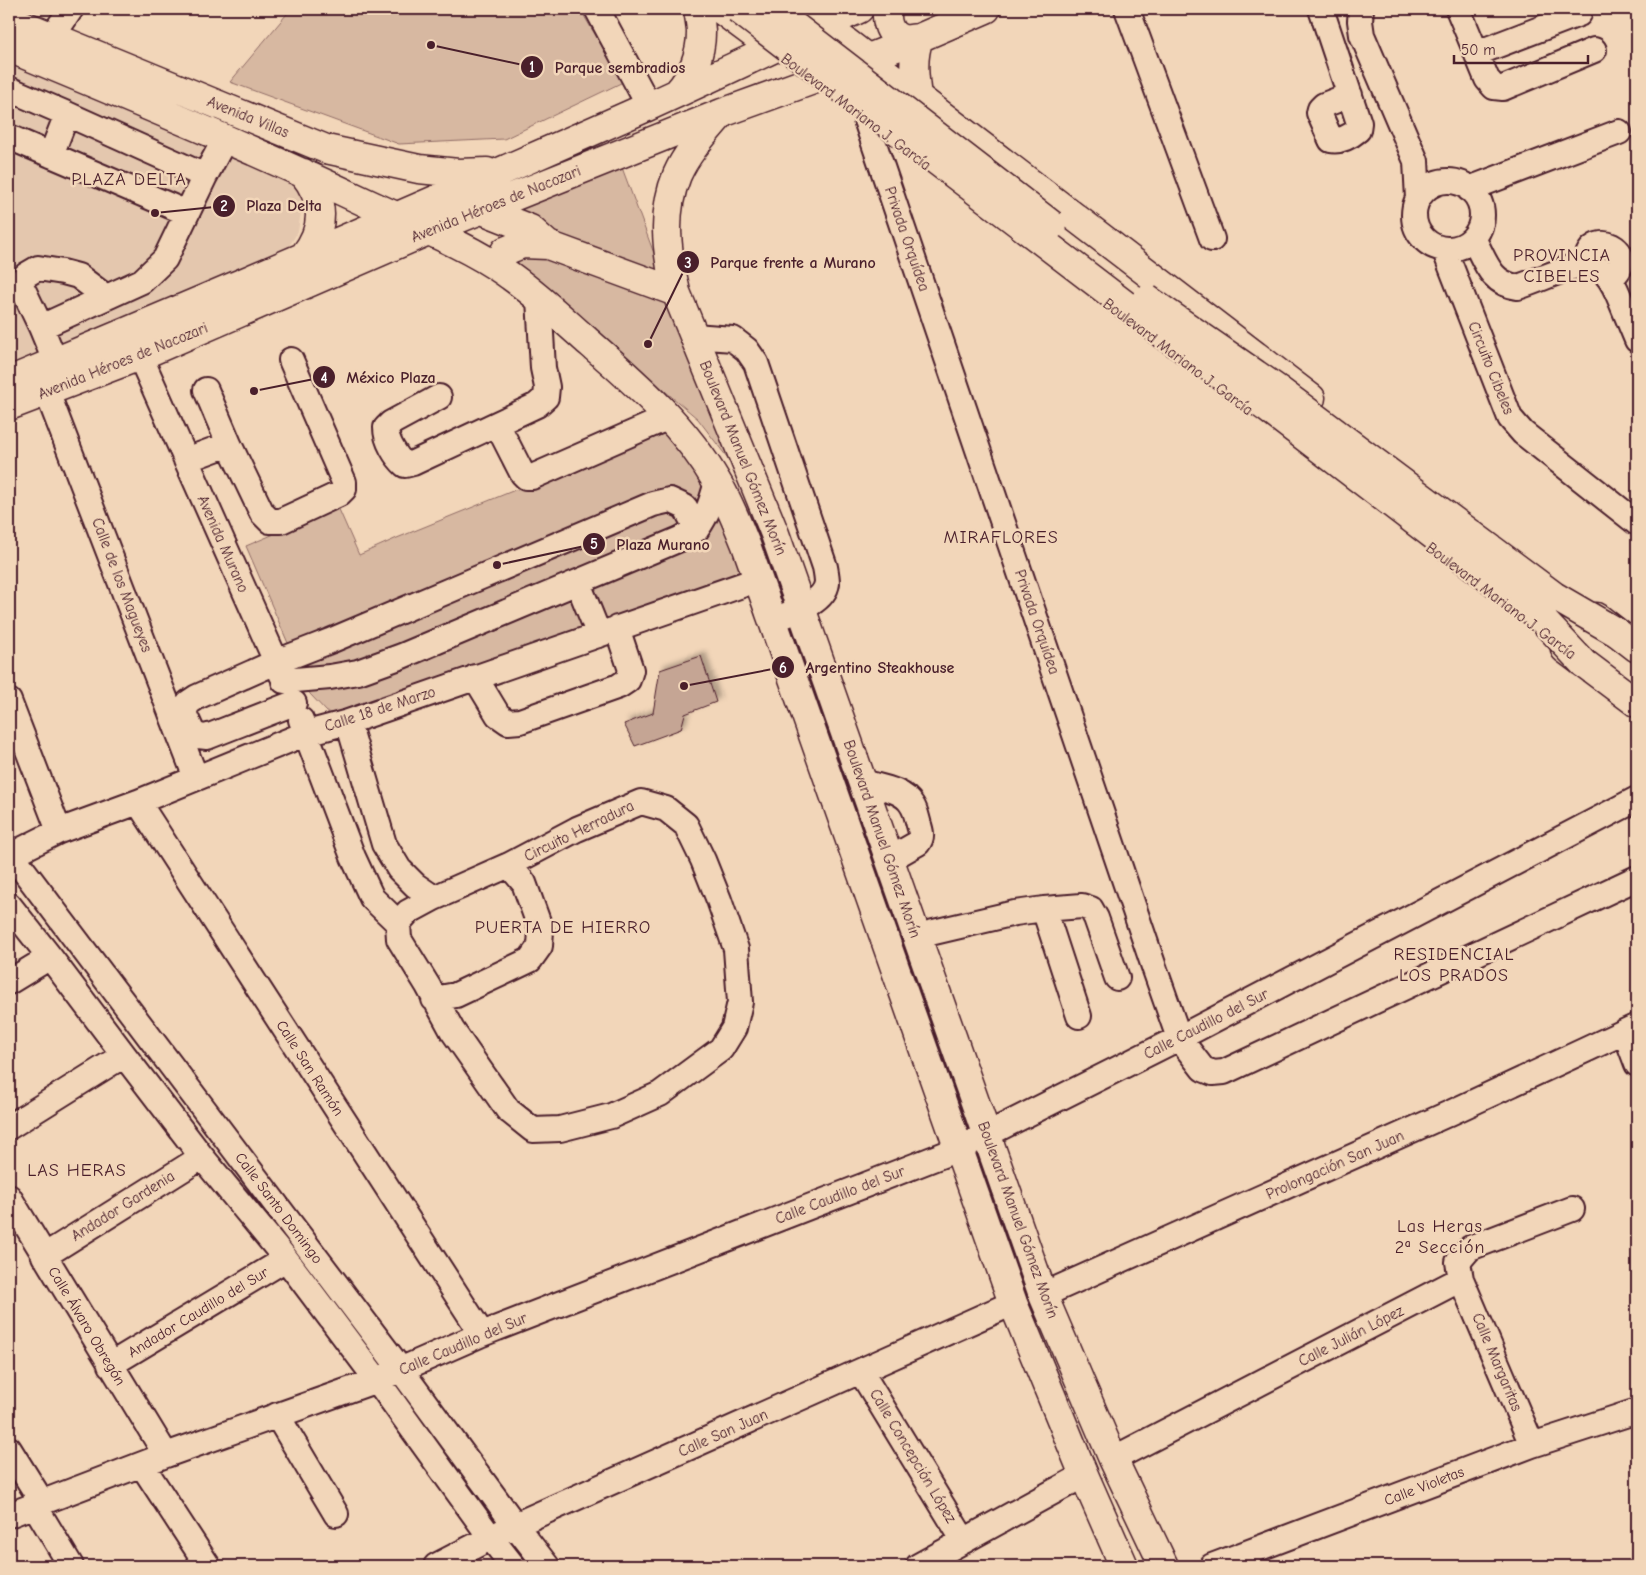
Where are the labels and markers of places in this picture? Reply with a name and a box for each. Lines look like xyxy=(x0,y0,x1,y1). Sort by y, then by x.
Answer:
callout: Parque sembradios xyxy=(520,52,695,83)
callout: Plaza Delta xyxy=(211,190,332,221)
callout: Parque frente a Murano xyxy=(675,247,886,278)
callout: México Plaza xyxy=(312,362,446,393)
callout: Plaza Murano xyxy=(581,529,719,560)
callout: Argentino Steakhouse xyxy=(771,652,965,683)

